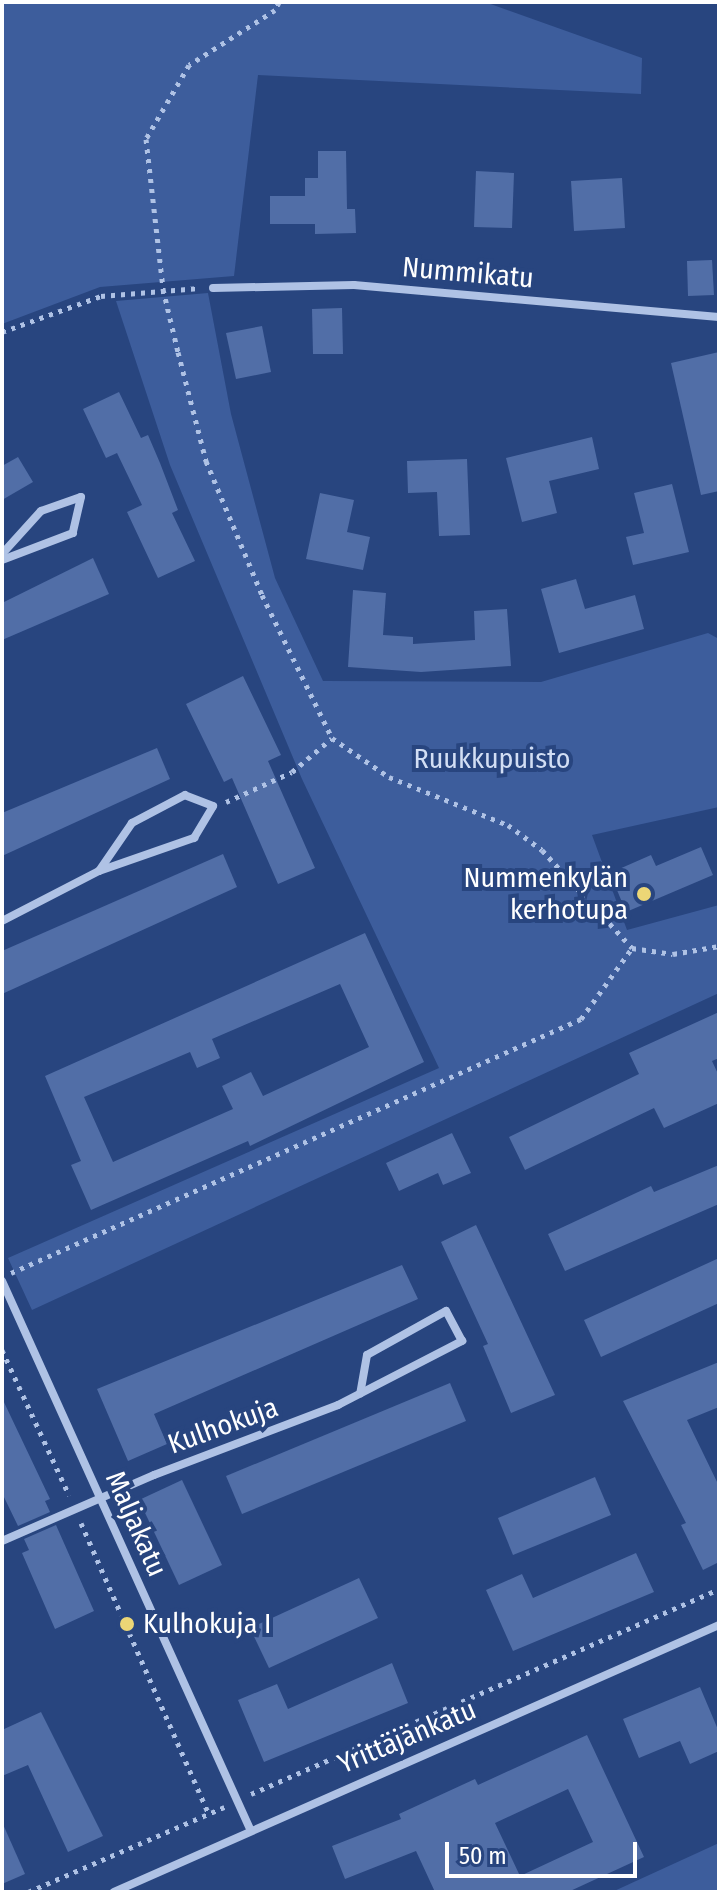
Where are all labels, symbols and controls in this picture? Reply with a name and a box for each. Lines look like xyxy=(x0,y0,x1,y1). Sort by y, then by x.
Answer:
street label: Nummikatu xyxy=(401,251,535,295)
park label: Ruukkupuisto xyxy=(413,742,571,776)
place label: Nummenkylän kerhotupa xyxy=(463,861,628,927)
marker: Nummenkylän kerhotupa xyxy=(635,885,653,903)
street label: Kulhokuja xyxy=(164,1391,282,1461)
street label: Maljakatu xyxy=(98,1466,174,1582)
place label: Kulhokuja I xyxy=(143,1607,271,1641)
marker: Kulhokuja I xyxy=(118,1615,136,1633)
street label: Yrittäjänkatu xyxy=(333,1693,481,1781)
scale bar xyxy=(449,1826,641,1876)
text: 50 m xyxy=(459,1842,507,1870)

